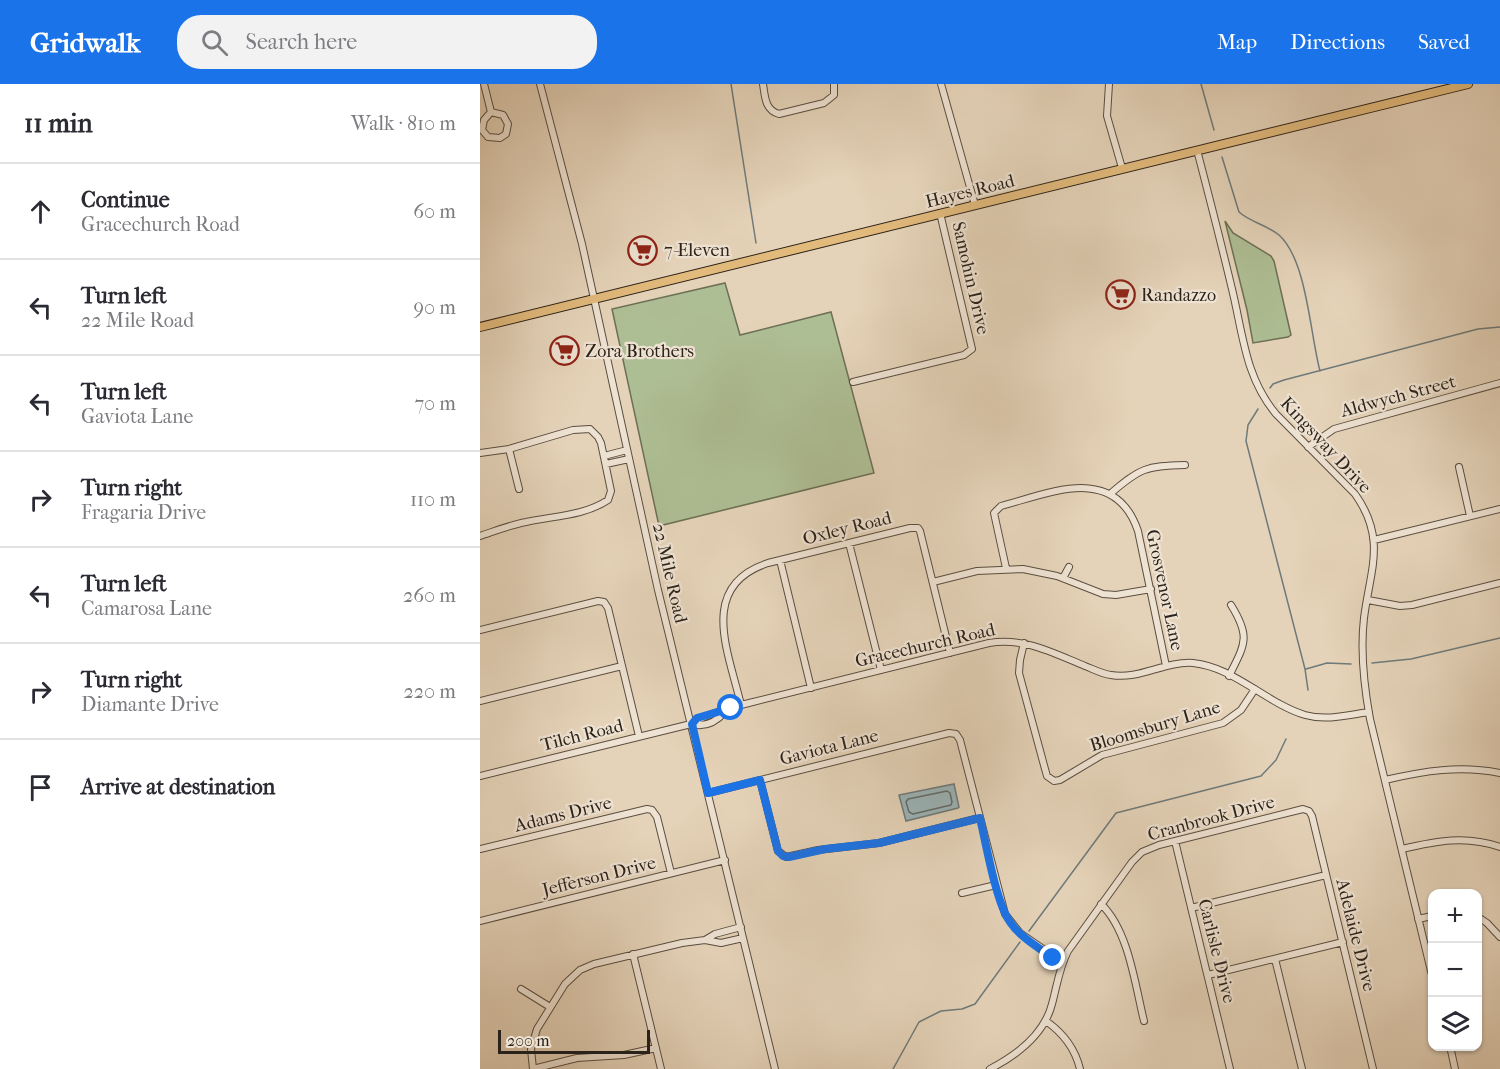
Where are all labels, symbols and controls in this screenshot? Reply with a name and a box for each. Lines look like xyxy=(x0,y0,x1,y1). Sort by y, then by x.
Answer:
search box xyxy=(177,15,597,69)
text: Gridwalk xyxy=(30,26,141,59)
icon: search xyxy=(198,26,231,59)
text: Search here xyxy=(246,29,357,55)
text: Map xyxy=(1217,30,1257,54)
text: Directions xyxy=(1290,30,1385,54)
text: Saved xyxy=(1418,30,1470,54)
text: 11 min xyxy=(24,108,93,139)
text: Walk · 810 m xyxy=(351,112,456,135)
street label: Hayes Road xyxy=(923,170,1017,213)
text: Continue xyxy=(81,187,170,213)
icon: ahead xyxy=(24,195,57,228)
text: 60 m xyxy=(413,200,456,223)
text: Gracechurch Road xyxy=(81,213,240,236)
street label: Samohin Drive xyxy=(947,220,994,337)
supermarket icon: 7-Eleven xyxy=(627,234,659,266)
place label: 7-Eleven xyxy=(664,240,730,261)
supermarket icon: Randazzo xyxy=(1104,279,1136,311)
text: Turn left xyxy=(81,283,167,309)
place label: Randazzo xyxy=(1141,285,1216,306)
icon: left xyxy=(24,291,57,324)
text: 90 m xyxy=(414,296,456,319)
text: 22 Mile Road xyxy=(81,309,194,332)
supermarket icon: Zora Brothers xyxy=(548,335,580,367)
place label: Zora Brothers xyxy=(585,341,694,362)
street label: Aldwych Street xyxy=(1337,371,1459,422)
text: Turn left xyxy=(81,379,167,405)
icon: left xyxy=(24,387,57,420)
text: 70 m xyxy=(414,392,456,415)
street label: Kingsway Drive xyxy=(1276,393,1376,498)
text: Gaviota Lane xyxy=(81,405,193,428)
text: Turn right xyxy=(81,475,182,501)
icon: right xyxy=(24,483,57,516)
text: 110 m xyxy=(410,488,456,511)
text: Fragaria Drive xyxy=(81,501,206,524)
street label: Oxley Road xyxy=(801,507,894,550)
street label: 22 Mile Road xyxy=(648,521,691,625)
street label: Grosvenor Lane xyxy=(1141,528,1188,653)
text: Turn left xyxy=(81,571,167,597)
icon: left xyxy=(24,579,57,612)
text: 260 m xyxy=(403,584,456,607)
text: Camarosa Lane xyxy=(81,597,212,620)
street label: Gracechurch Road xyxy=(853,619,997,672)
text: Turn right xyxy=(81,667,182,693)
icon: right xyxy=(24,675,57,708)
text: 220 m xyxy=(403,680,456,703)
text: Diamante Drive xyxy=(81,693,219,716)
route start xyxy=(717,694,743,720)
street label: Bloomsbury Lane xyxy=(1087,697,1223,756)
street label: Tilch Road xyxy=(539,715,626,756)
street label: Gaviota Lane xyxy=(778,725,881,770)
icon: arrive xyxy=(24,771,57,804)
text: Arrive at destination xyxy=(81,774,275,800)
street label: Cranbrook Drive xyxy=(1145,791,1277,846)
street label: Adams Drive xyxy=(511,792,614,837)
street label: Jefferson Drive xyxy=(538,852,658,901)
street label: Adelaide Drive xyxy=(1331,876,1380,994)
map controls xyxy=(1428,889,1482,1051)
button: + xyxy=(1428,889,1482,943)
street label: Carlisle Drive xyxy=(1193,897,1240,1005)
button: − xyxy=(1428,943,1482,997)
route end xyxy=(1039,944,1065,970)
button: layers xyxy=(1428,997,1482,1051)
scale bar xyxy=(498,1027,650,1054)
text: 200 m xyxy=(507,1031,550,1050)

